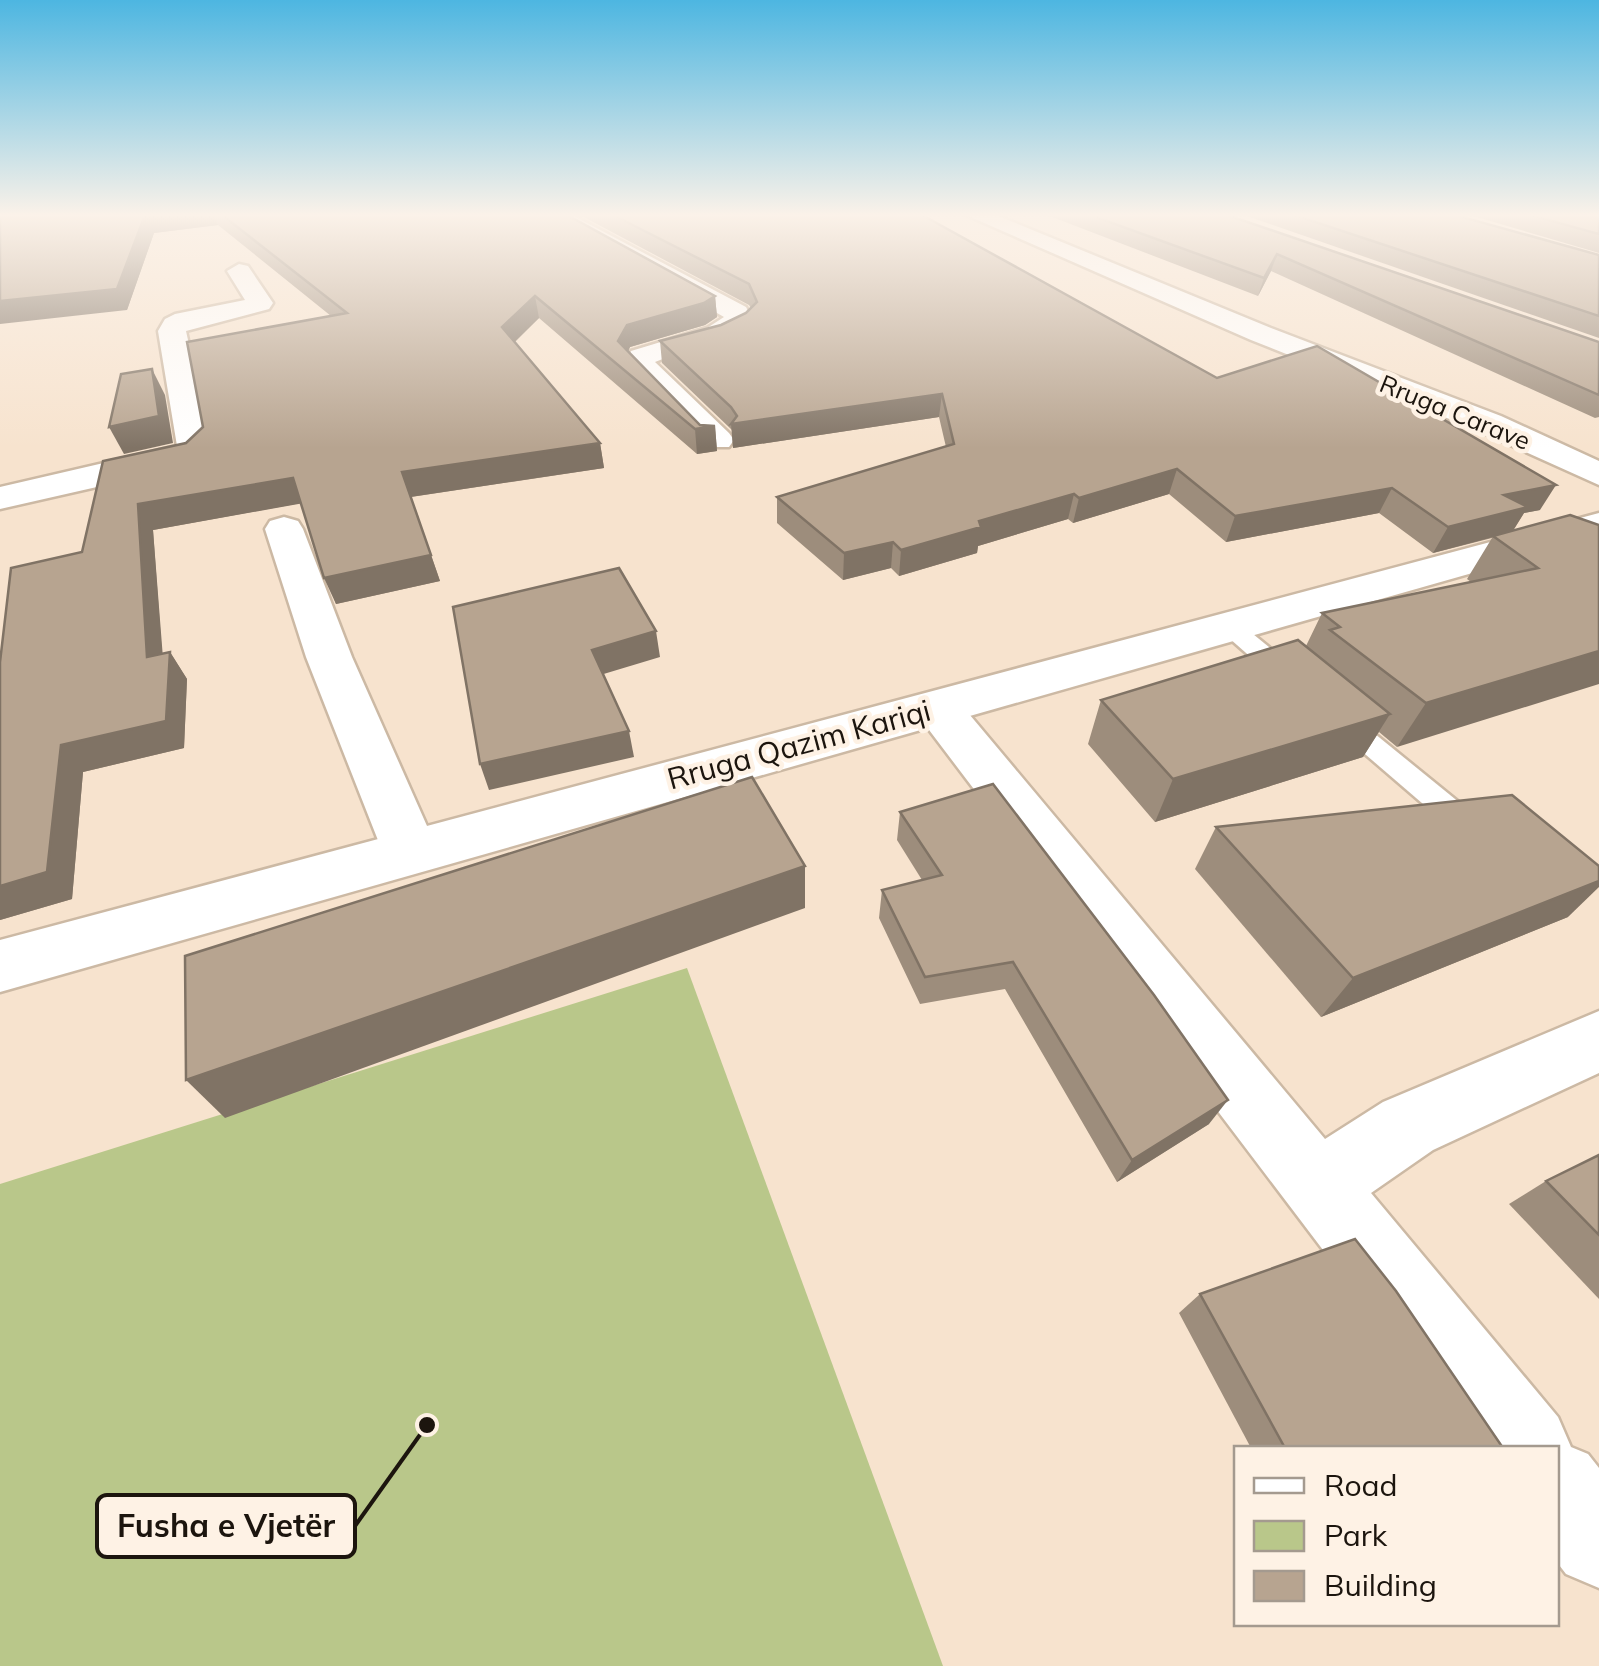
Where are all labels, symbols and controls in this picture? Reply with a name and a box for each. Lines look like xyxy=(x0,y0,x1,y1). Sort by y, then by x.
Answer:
street label: Rruga Carave xyxy=(1375,367,1535,456)
street label: Rruga Qazim Kariqi xyxy=(663,691,935,797)
legend xyxy=(1234,1446,1559,1626)
text: Road xyxy=(1324,1466,1398,1504)
callout: Fusha e Vjetër xyxy=(97,1495,355,1557)
text: Fusha e Vjetër xyxy=(117,1505,336,1545)
text: Park xyxy=(1324,1516,1388,1554)
text: Building xyxy=(1324,1566,1437,1604)

